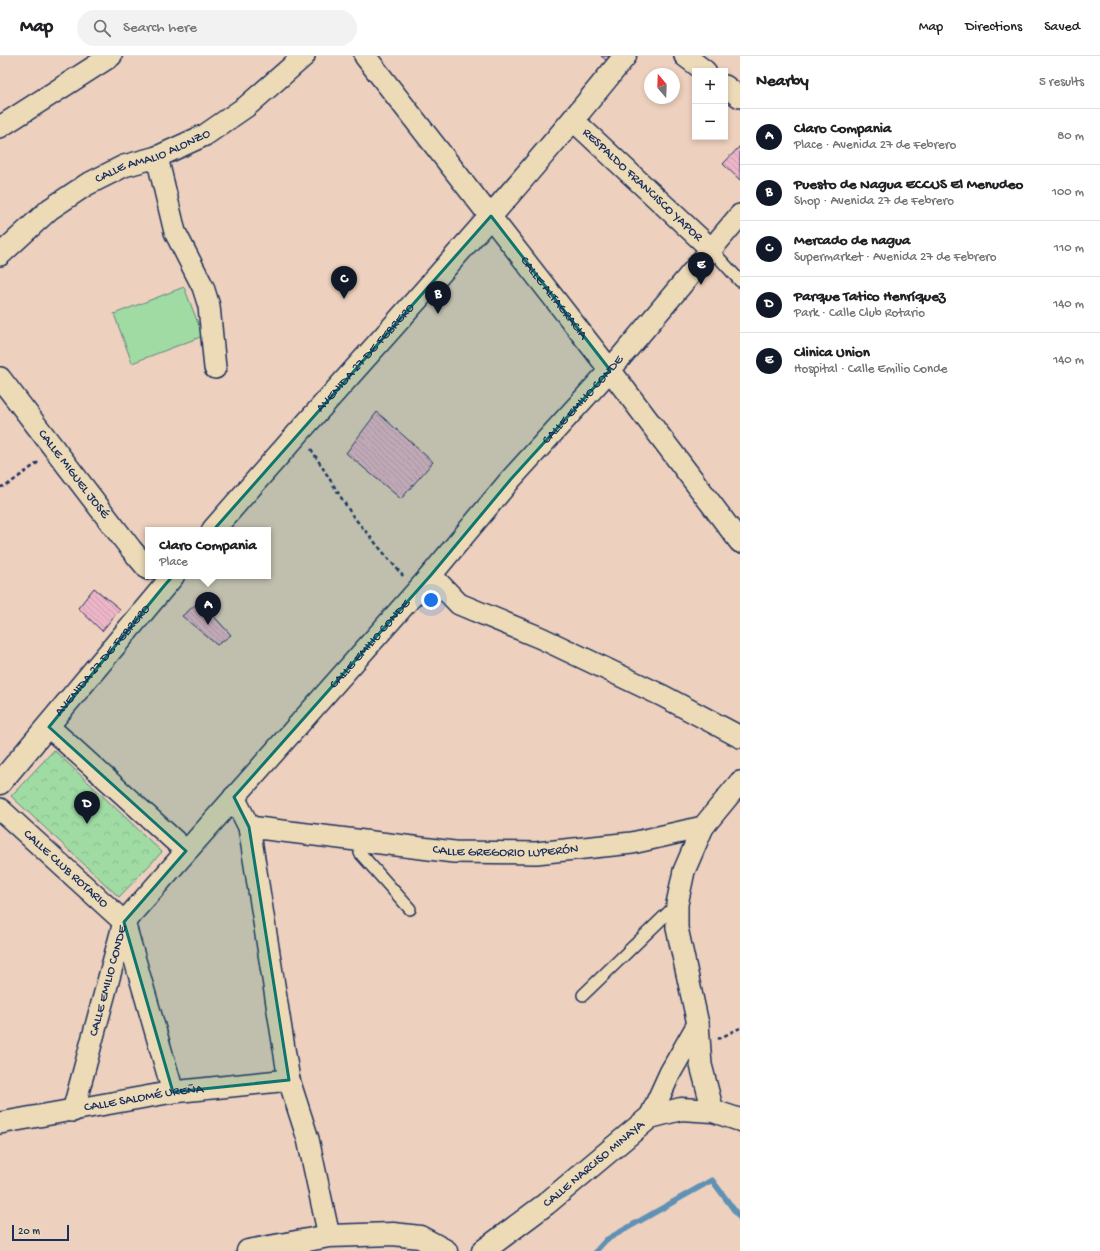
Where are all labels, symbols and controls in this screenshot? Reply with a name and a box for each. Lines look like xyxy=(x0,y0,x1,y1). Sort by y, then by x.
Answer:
search box xyxy=(77,10,357,46)
text: Map xyxy=(20,16,53,39)
icon: search xyxy=(91,17,113,39)
text: Search here xyxy=(123,19,197,37)
text: Map xyxy=(919,19,943,36)
text: Directions xyxy=(965,19,1022,36)
text: Saved xyxy=(1044,19,1080,36)
north arrow xyxy=(644,68,680,104)
map controls xyxy=(692,68,728,140)
button: + xyxy=(692,68,728,104)
text: Nearby xyxy=(756,72,809,92)
text: 5 results xyxy=(1039,75,1084,90)
button: − xyxy=(692,104,728,140)
text: Claro Compania xyxy=(794,120,891,138)
street label: RESPALDO FRANCISCO YAPOR xyxy=(579,125,707,246)
street label: CALLE AMALIO ALONZO xyxy=(92,126,214,187)
text: A xyxy=(765,129,773,144)
text: 80 m xyxy=(1057,129,1084,144)
text: Place · Avenida 27 de Febrero xyxy=(794,138,956,153)
text: Puesto de Nagua ECCUS El Menudeo xyxy=(794,176,1023,194)
text: B xyxy=(766,185,772,200)
text: 100 m xyxy=(1052,185,1084,200)
text: Shop · Avenida 27 de Febrero xyxy=(794,194,954,209)
text: Mercado de nagua xyxy=(794,232,910,250)
text: C xyxy=(765,241,773,256)
text: 110 m xyxy=(1054,241,1084,256)
text: Supermarket · Avenida 27 de Febrero xyxy=(794,250,996,265)
pin: E xyxy=(688,252,714,285)
street label: CALLE ALTAGRACIA xyxy=(517,254,592,344)
pin: C xyxy=(331,266,357,299)
pin: B xyxy=(425,281,451,314)
text: Parque Tatico Henríquez xyxy=(794,288,946,306)
text: D xyxy=(765,297,773,312)
text: 140 m xyxy=(1053,297,1084,312)
street label: AVENIDA 27 DE FEBRERO xyxy=(313,300,418,415)
text: Park · Calle Club Rotario xyxy=(794,306,925,321)
text: Clinica Union xyxy=(794,344,870,362)
street label: CALLE EMILIO CONDE xyxy=(539,351,627,447)
text: E xyxy=(765,353,773,368)
text: 140 m xyxy=(1053,353,1084,368)
text: Hospital · Calle Emilio Conde xyxy=(794,362,948,377)
street label: CALLE MIGUEL JOSÉ xyxy=(35,427,114,522)
popup xyxy=(145,527,271,579)
text: Claro Compania xyxy=(159,537,257,555)
text: Place xyxy=(159,555,188,570)
your location xyxy=(421,590,441,610)
pin: A xyxy=(195,592,221,625)
street label: CALLE EMILIO CONDE xyxy=(326,595,414,692)
street label: AVENIDA 27 DE FEBRERO xyxy=(52,601,154,719)
pin: D xyxy=(74,791,100,824)
street label: CALLE CLUB ROTARIO xyxy=(20,826,111,912)
street label: CALLE GREGORIO LUPERÓN xyxy=(432,841,579,861)
street label: CALLE EMILIO CONDE xyxy=(86,923,131,1038)
street label: CALLE SALOMÉ UREÑA xyxy=(83,1081,205,1115)
street label: CALLE NARCISO MINAYA xyxy=(540,1116,649,1211)
scale bar xyxy=(12,1223,69,1242)
text: 20 m xyxy=(18,1226,40,1238)

